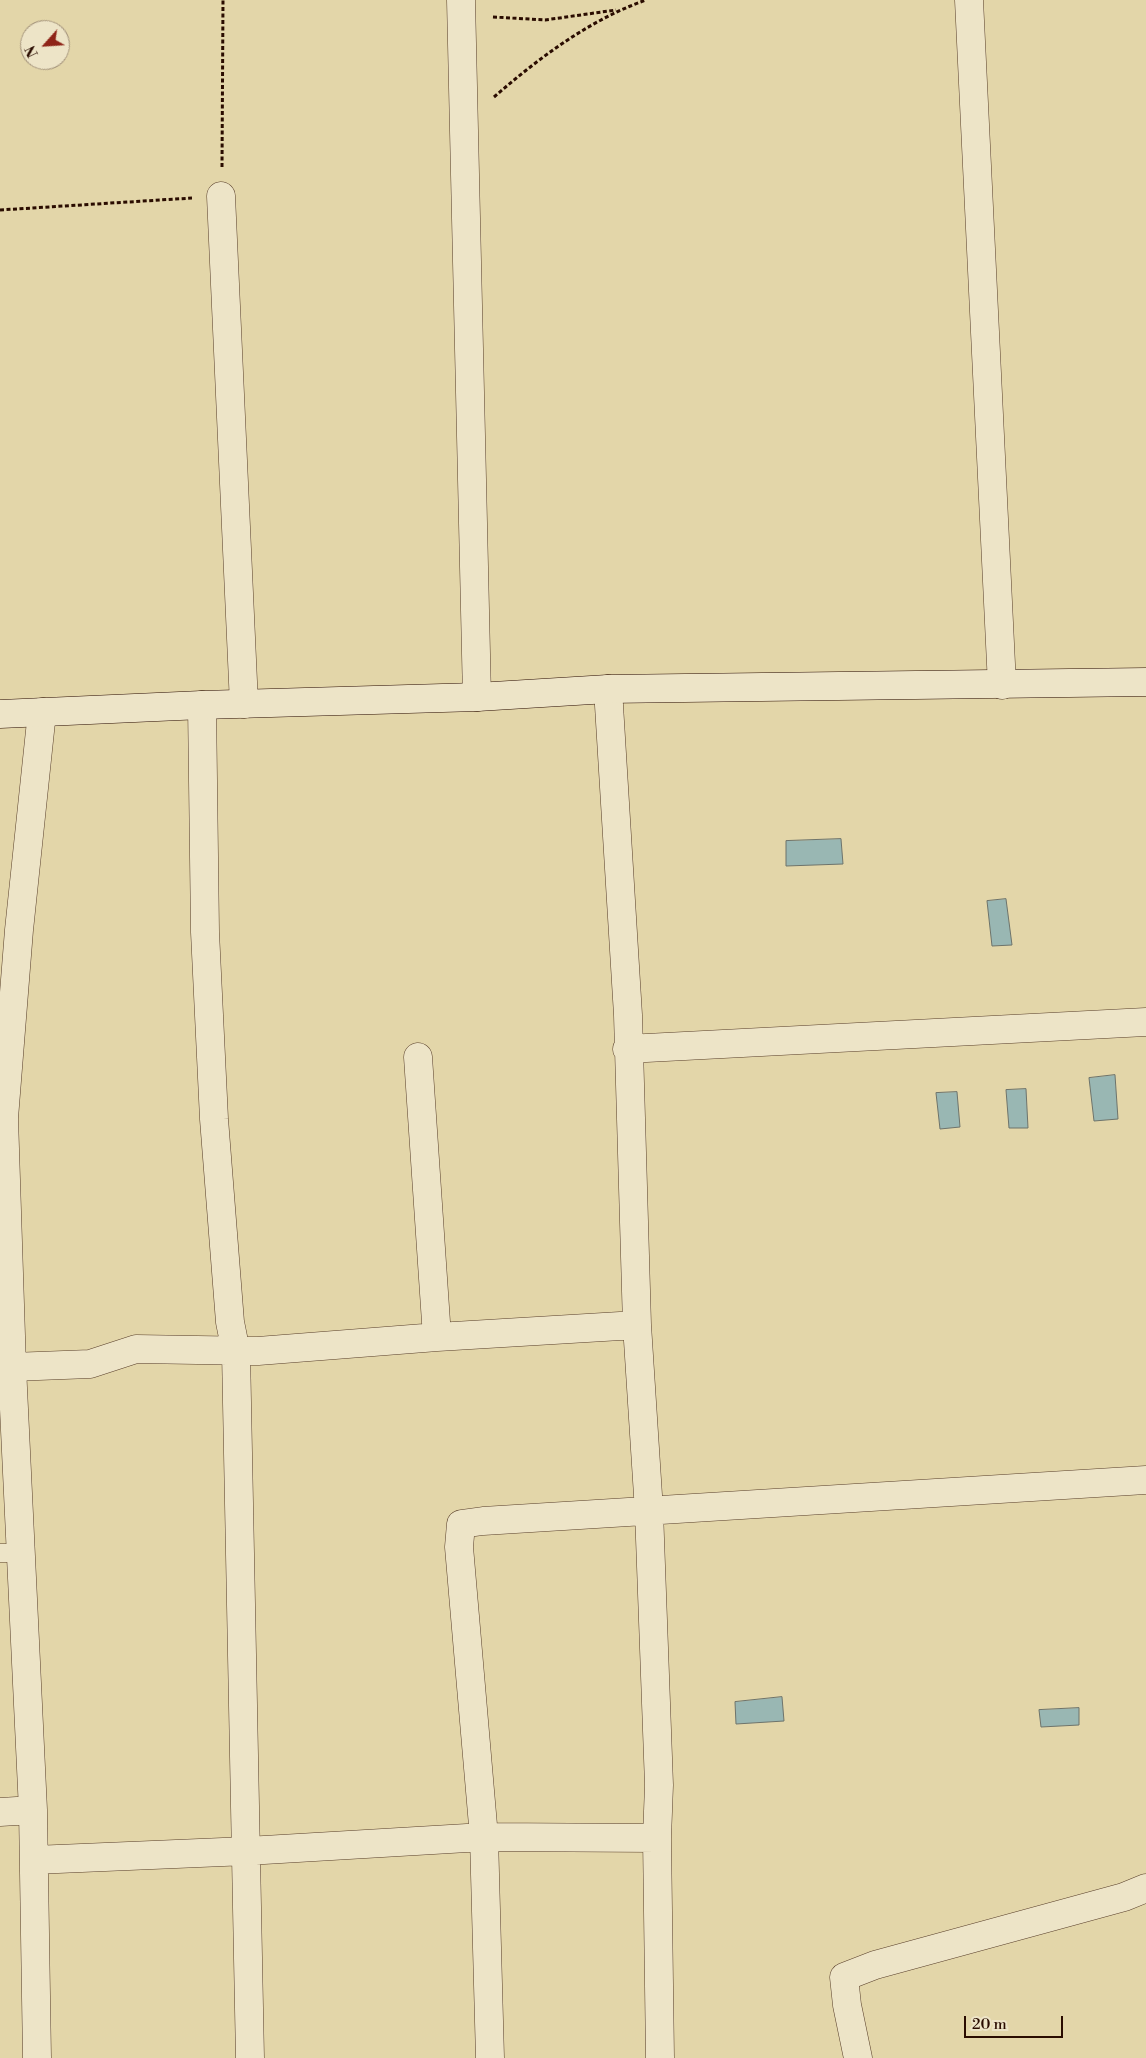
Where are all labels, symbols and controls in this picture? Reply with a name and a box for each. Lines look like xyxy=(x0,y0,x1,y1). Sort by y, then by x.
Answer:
north arrow xyxy=(20,20,70,70)
text: N xyxy=(22,42,43,60)
scale bar xyxy=(966,2006,1065,2038)
text: 20 m xyxy=(972,2015,1007,2034)

